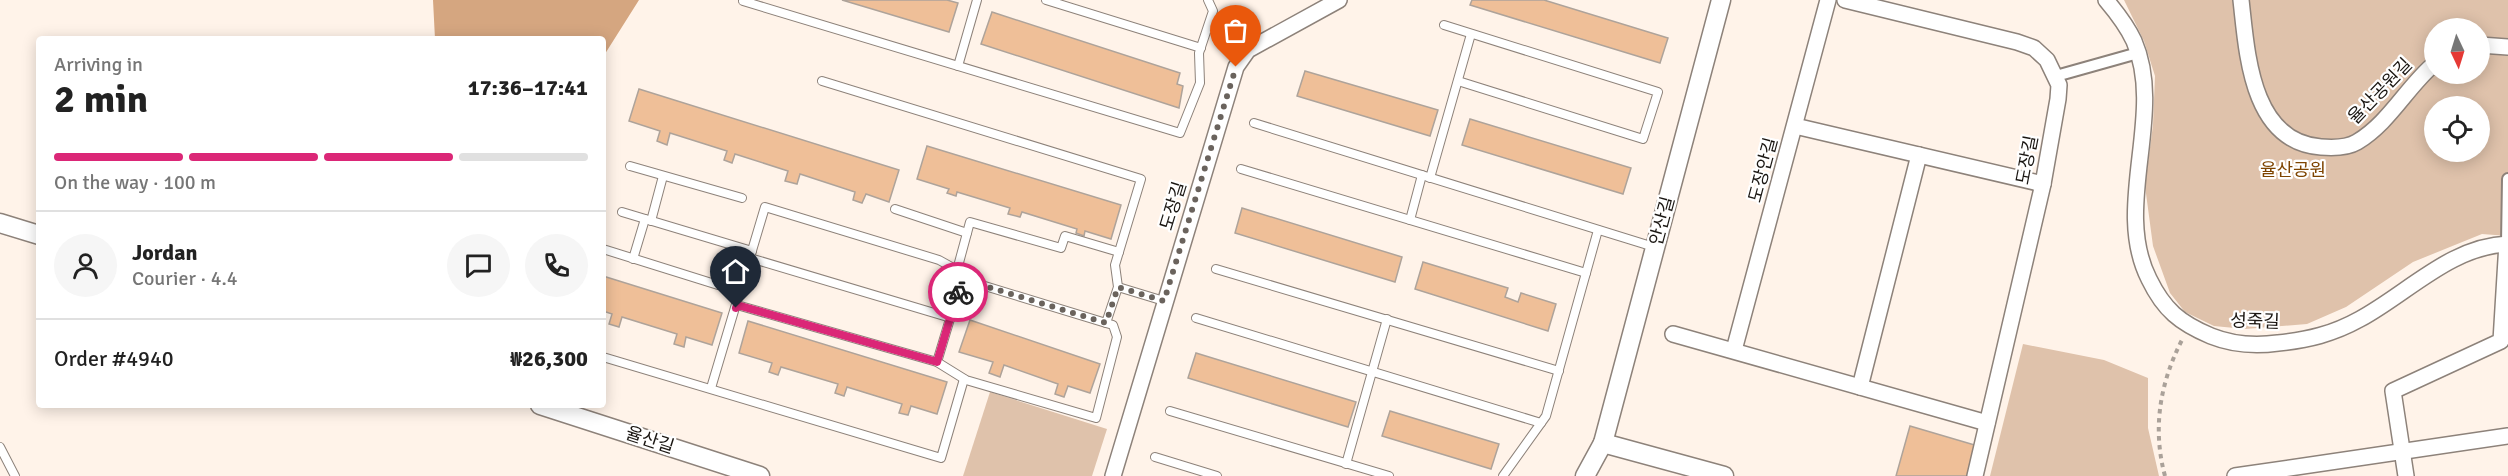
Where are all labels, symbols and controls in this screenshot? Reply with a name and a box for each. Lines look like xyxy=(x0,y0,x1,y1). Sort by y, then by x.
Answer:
pin xyxy=(1210,5,1261,67)
icon: bag xyxy=(1219,14,1252,47)
north arrow xyxy=(2424,18,2490,84)
map controls xyxy=(2424,18,2490,162)
text: Arriving in xyxy=(54,52,143,77)
street label: 율산공원길 xyxy=(2343,54,2417,128)
text: 17:36–17:41 xyxy=(468,74,588,101)
text: 2 min xyxy=(54,75,148,123)
button: locate xyxy=(2424,96,2490,162)
street label: 도장길 xyxy=(2011,134,2043,186)
street label: 도장안길 xyxy=(1744,135,1782,205)
park label: 율산공원 xyxy=(2260,159,2326,181)
text: On the way · 100 m xyxy=(54,170,216,195)
street label: 도장길 xyxy=(1155,179,1191,233)
street label: 안산길 xyxy=(1645,194,1679,248)
button: person xyxy=(54,234,117,297)
button: chat xyxy=(447,234,510,297)
button: phone xyxy=(525,234,588,297)
text: Jordan xyxy=(132,239,198,266)
pin xyxy=(710,246,761,308)
icon: home xyxy=(719,255,752,288)
courier xyxy=(928,262,988,322)
text: Courier · 4.4 xyxy=(132,266,238,291)
icon: bike xyxy=(942,276,975,309)
street label: 성죽길 xyxy=(2230,309,2280,333)
text: Order #4940 xyxy=(54,345,174,372)
text: ₩26,300 xyxy=(510,345,588,372)
street label: 율산길 xyxy=(623,422,677,458)

